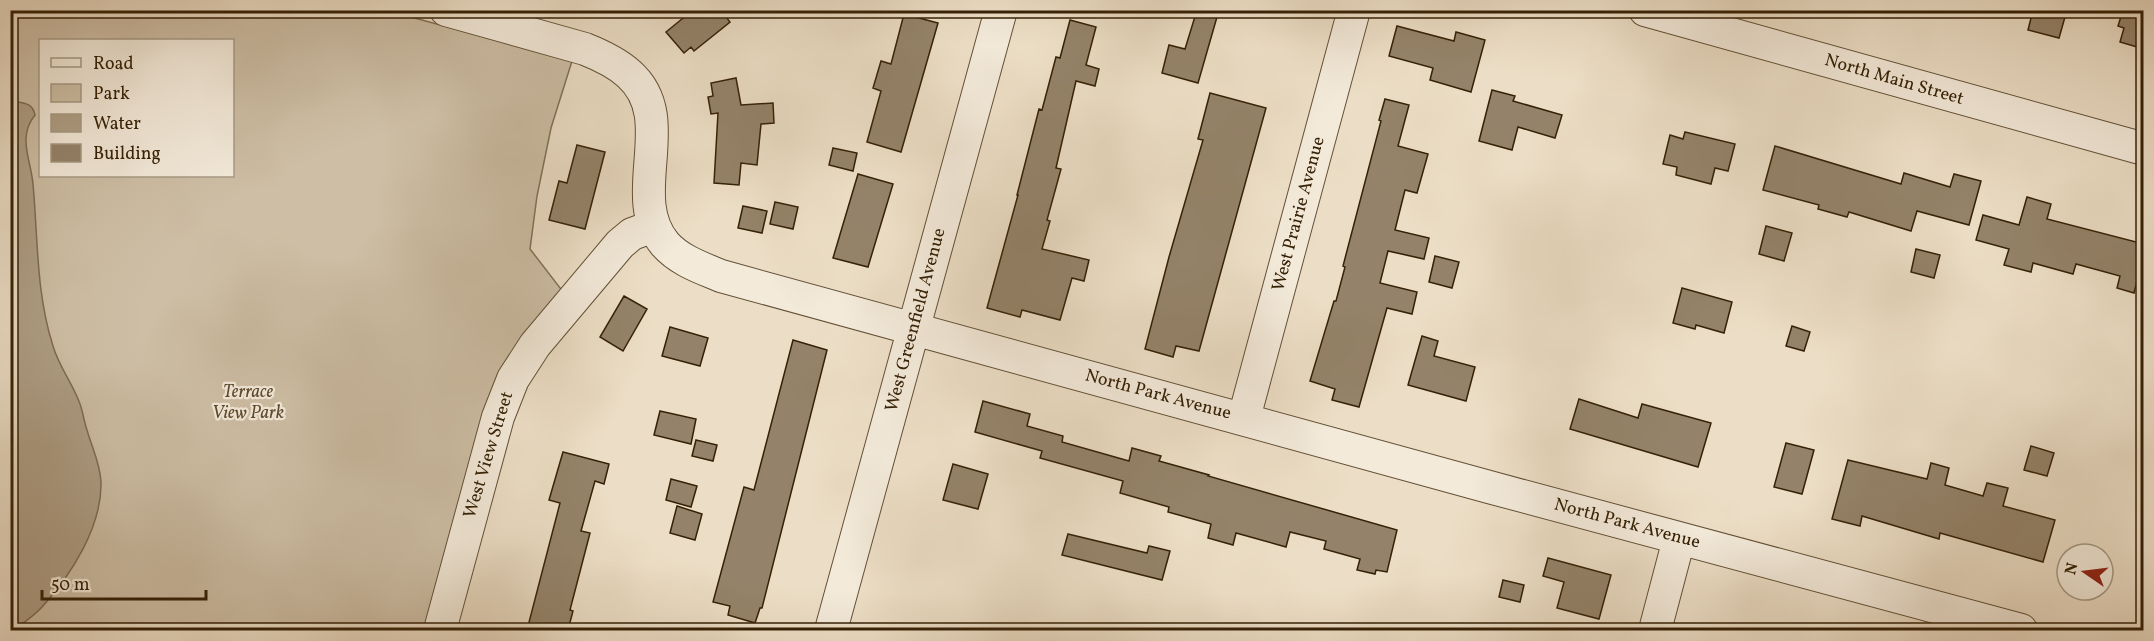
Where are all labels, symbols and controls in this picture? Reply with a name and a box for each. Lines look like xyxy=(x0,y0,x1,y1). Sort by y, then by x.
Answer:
legend xyxy=(39,39,234,177)
street label: North Main Street xyxy=(1821,48,1967,112)
text: Road xyxy=(93,52,134,77)
text: Park xyxy=(93,82,130,107)
text: Water xyxy=(93,112,141,137)
street label: West Prairie Avenue xyxy=(1266,134,1332,294)
text: Building xyxy=(93,142,161,167)
street label: West Greenfield Avenue xyxy=(879,225,953,415)
street label: North Park Avenue xyxy=(1082,363,1234,427)
park label: Terrace View Park xyxy=(212,380,284,426)
street label: West View Street xyxy=(458,388,520,522)
street label: North Park Avenue xyxy=(1551,492,1703,556)
north arrow xyxy=(2055,542,2115,602)
text: N xyxy=(2060,560,2085,577)
scale bar xyxy=(42,563,206,601)
text: 50 m xyxy=(51,573,90,598)

